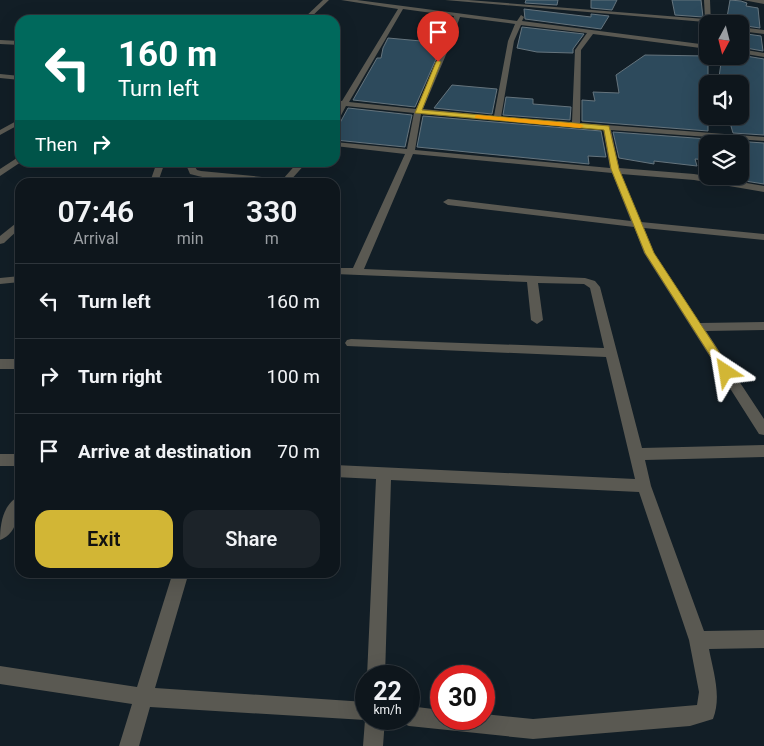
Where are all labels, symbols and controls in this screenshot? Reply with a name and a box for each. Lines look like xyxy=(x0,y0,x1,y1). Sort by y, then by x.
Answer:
pin xyxy=(417,11,459,62)
north arrow xyxy=(699,15,749,65)
map controls xyxy=(699,15,749,185)
icon: arrive xyxy=(424,18,452,46)
text: 160 m xyxy=(118,34,217,75)
icon: left xyxy=(35,35,100,100)
button: sound xyxy=(699,75,749,125)
text: Turn left xyxy=(118,76,199,101)
icon: right xyxy=(87,130,115,158)
text: Then xyxy=(35,133,77,156)
button: layers xyxy=(699,135,749,185)
text: 07:46 xyxy=(58,194,134,229)
text: 1 xyxy=(182,194,199,229)
text: 330 xyxy=(246,194,297,229)
text: Arrival xyxy=(73,229,119,248)
text: min xyxy=(177,229,204,248)
text: m xyxy=(265,229,279,248)
icon: left xyxy=(35,287,63,315)
text: Turn left xyxy=(78,290,151,313)
text: 160 m xyxy=(267,290,320,313)
position arrow xyxy=(699,345,751,397)
icon: right xyxy=(35,362,63,390)
text: Turn right xyxy=(78,365,162,388)
text: 100 m xyxy=(267,365,320,388)
icon: arrive xyxy=(35,437,63,465)
text: Arrive at destination xyxy=(78,440,251,463)
text: 70 m xyxy=(277,440,320,463)
button: Exit xyxy=(35,510,173,568)
button: Share xyxy=(183,510,320,568)
speed limit sign: 30 xyxy=(430,665,495,730)
text: 22 xyxy=(373,677,402,706)
text: km/h xyxy=(373,703,402,717)

